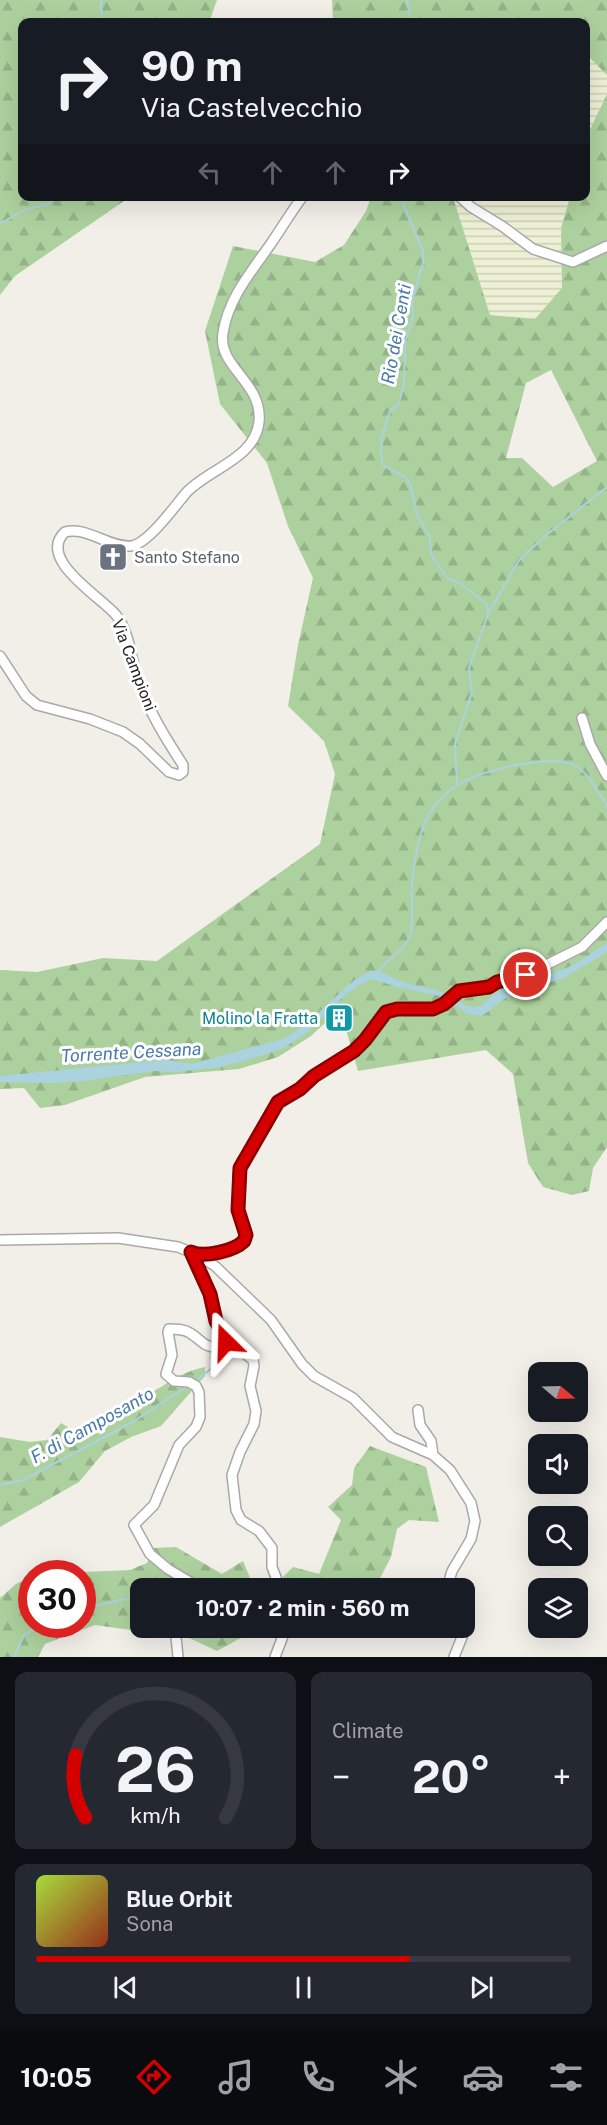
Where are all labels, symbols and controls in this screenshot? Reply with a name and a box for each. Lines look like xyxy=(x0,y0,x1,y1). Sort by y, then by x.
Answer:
text: 90 m xyxy=(141,41,243,90)
icon: right xyxy=(42,42,120,120)
text: Via Castelvecchio xyxy=(141,91,362,123)
icon: left xyxy=(193,156,226,189)
icon: ahead xyxy=(256,156,289,189)
icon: ahead xyxy=(319,156,352,189)
icon: right xyxy=(382,156,415,189)
water label: Rio dei Centi xyxy=(377,282,415,386)
church icon: Santo Stefano xyxy=(97,541,129,573)
place label: Santo Stefano xyxy=(134,548,240,567)
street label: Via Campioni xyxy=(108,616,160,714)
pin xyxy=(500,949,551,1000)
icon: arrive xyxy=(509,958,542,991)
building icon: Molino la Fratta xyxy=(323,1002,355,1034)
place label: Molino la Fratta xyxy=(202,1009,318,1028)
water label: Torrente Cessana xyxy=(60,1038,202,1066)
position arrow xyxy=(194,1310,258,1374)
north arrow xyxy=(528,1362,588,1422)
map controls xyxy=(528,1362,588,1638)
water label: F. di Camposanto xyxy=(27,1382,157,1467)
button: sound xyxy=(528,1434,588,1494)
button: search xyxy=(528,1506,588,1566)
speed limit sign: 30 xyxy=(18,1560,96,1638)
button: layers xyxy=(528,1578,588,1638)
text: 10:07 · 2 min · 560 m xyxy=(196,1595,410,1621)
text: Climate xyxy=(332,1719,404,1743)
text: 26 xyxy=(115,1733,196,1806)
text: 20° xyxy=(412,1750,491,1803)
text: − xyxy=(332,1758,350,1796)
text: + xyxy=(553,1758,571,1796)
text: km/h xyxy=(130,1803,181,1828)
text: Blue Orbit xyxy=(126,1886,233,1912)
text: Sona xyxy=(126,1912,173,1936)
icon: previous xyxy=(109,1971,142,2004)
icon: pause xyxy=(287,1971,320,2004)
icon: next xyxy=(465,1971,498,2004)
icon: directions xyxy=(133,2056,175,2098)
icon: music xyxy=(215,2056,257,2098)
icon: phone xyxy=(297,2056,339,2098)
icon: climate xyxy=(380,2056,422,2098)
icon: car xyxy=(462,2056,504,2098)
icon: filters xyxy=(545,2056,587,2098)
text: 10:05 xyxy=(20,2061,92,2093)

